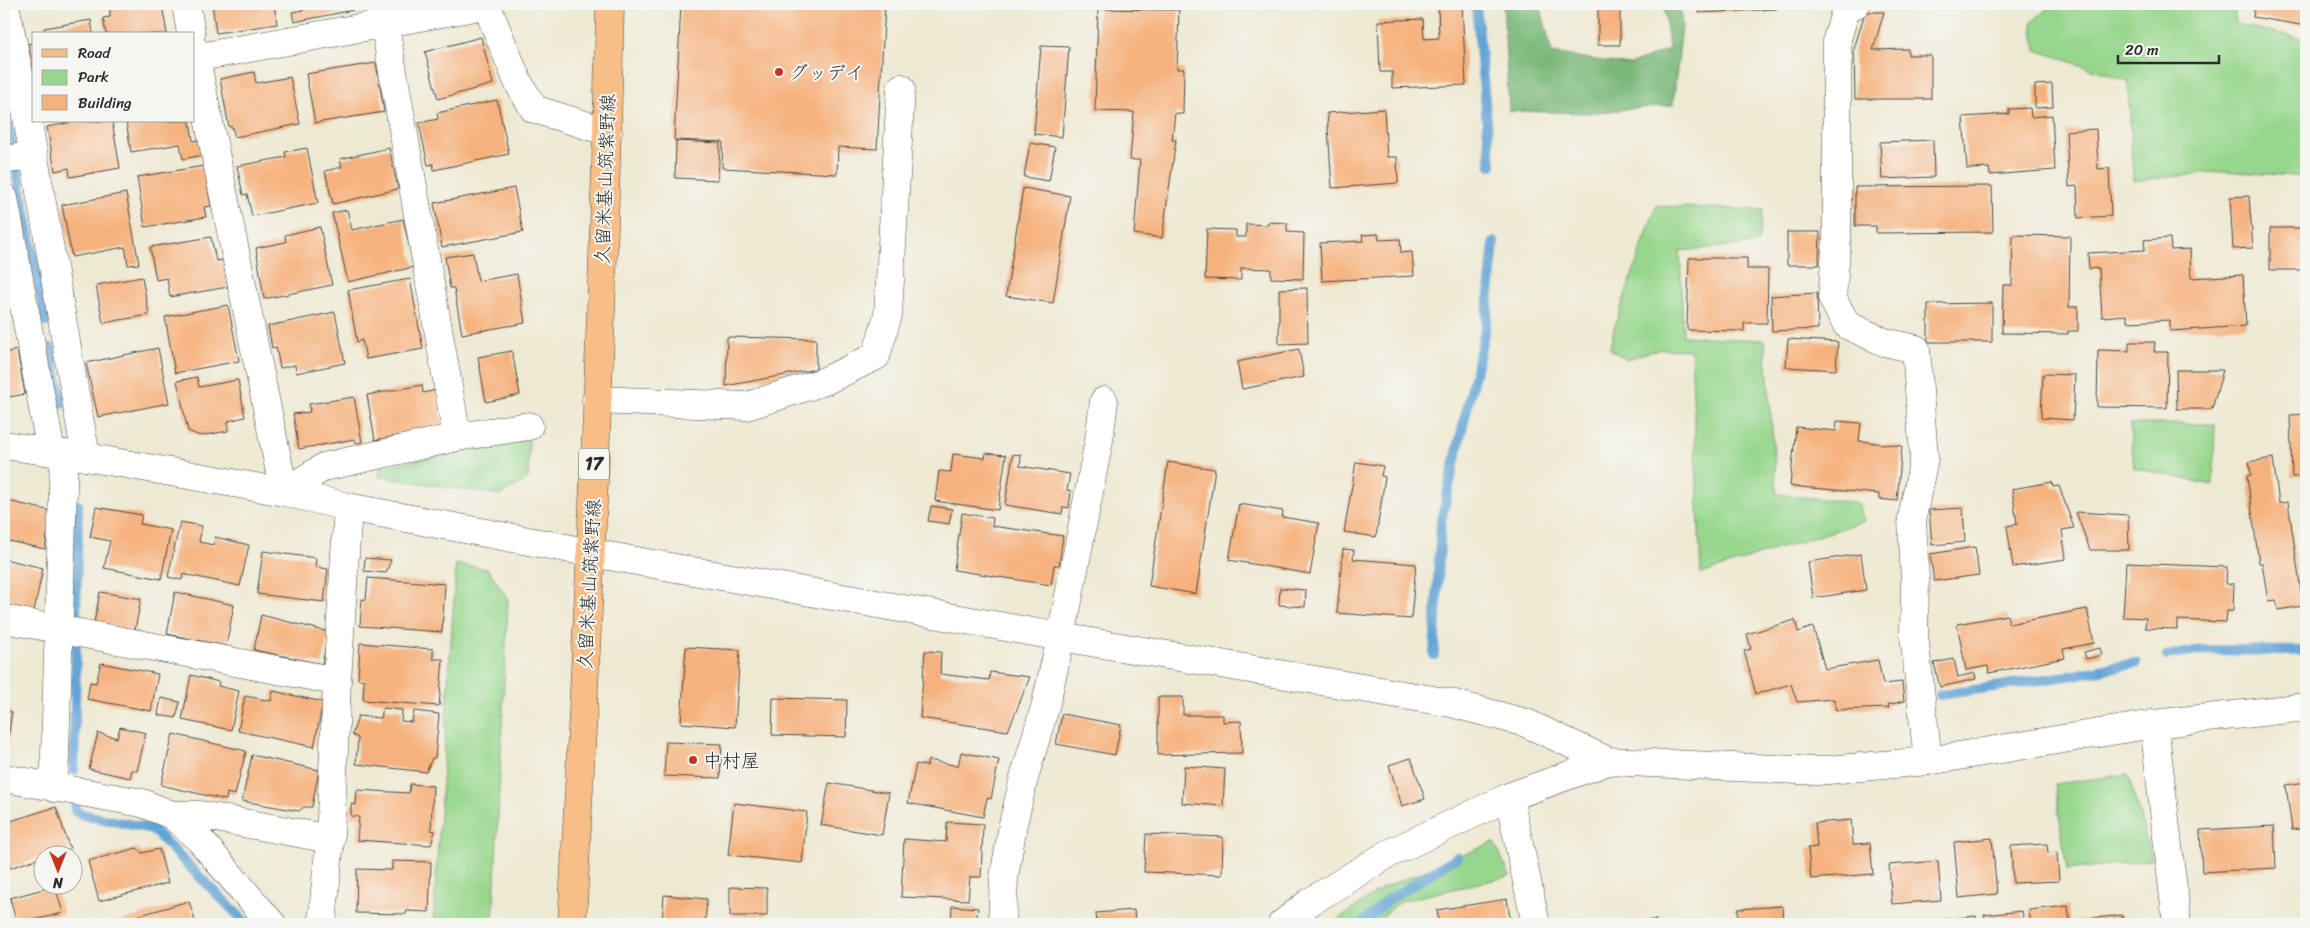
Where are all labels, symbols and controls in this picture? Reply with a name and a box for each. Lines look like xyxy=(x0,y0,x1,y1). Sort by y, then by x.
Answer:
legend xyxy=(32,32,195,122)
scale bar xyxy=(2118,32,2219,64)
text: 20 m xyxy=(2125,37,2159,63)
text: Road xyxy=(78,40,111,66)
place label: グッデイ xyxy=(789,56,864,89)
text: Park xyxy=(78,64,109,90)
marker: グッデイ xyxy=(773,66,785,78)
text: Building xyxy=(78,90,132,116)
street label: 久留米基山筑紫野線 xyxy=(586,93,624,265)
road number: 17 xyxy=(579,448,609,479)
street label: 久留米基山筑紫野線 xyxy=(568,498,610,670)
place label: 中村屋 xyxy=(703,744,760,777)
marker: 中村屋 xyxy=(687,754,699,766)
north arrow xyxy=(32,846,82,896)
text: N xyxy=(53,870,64,895)

